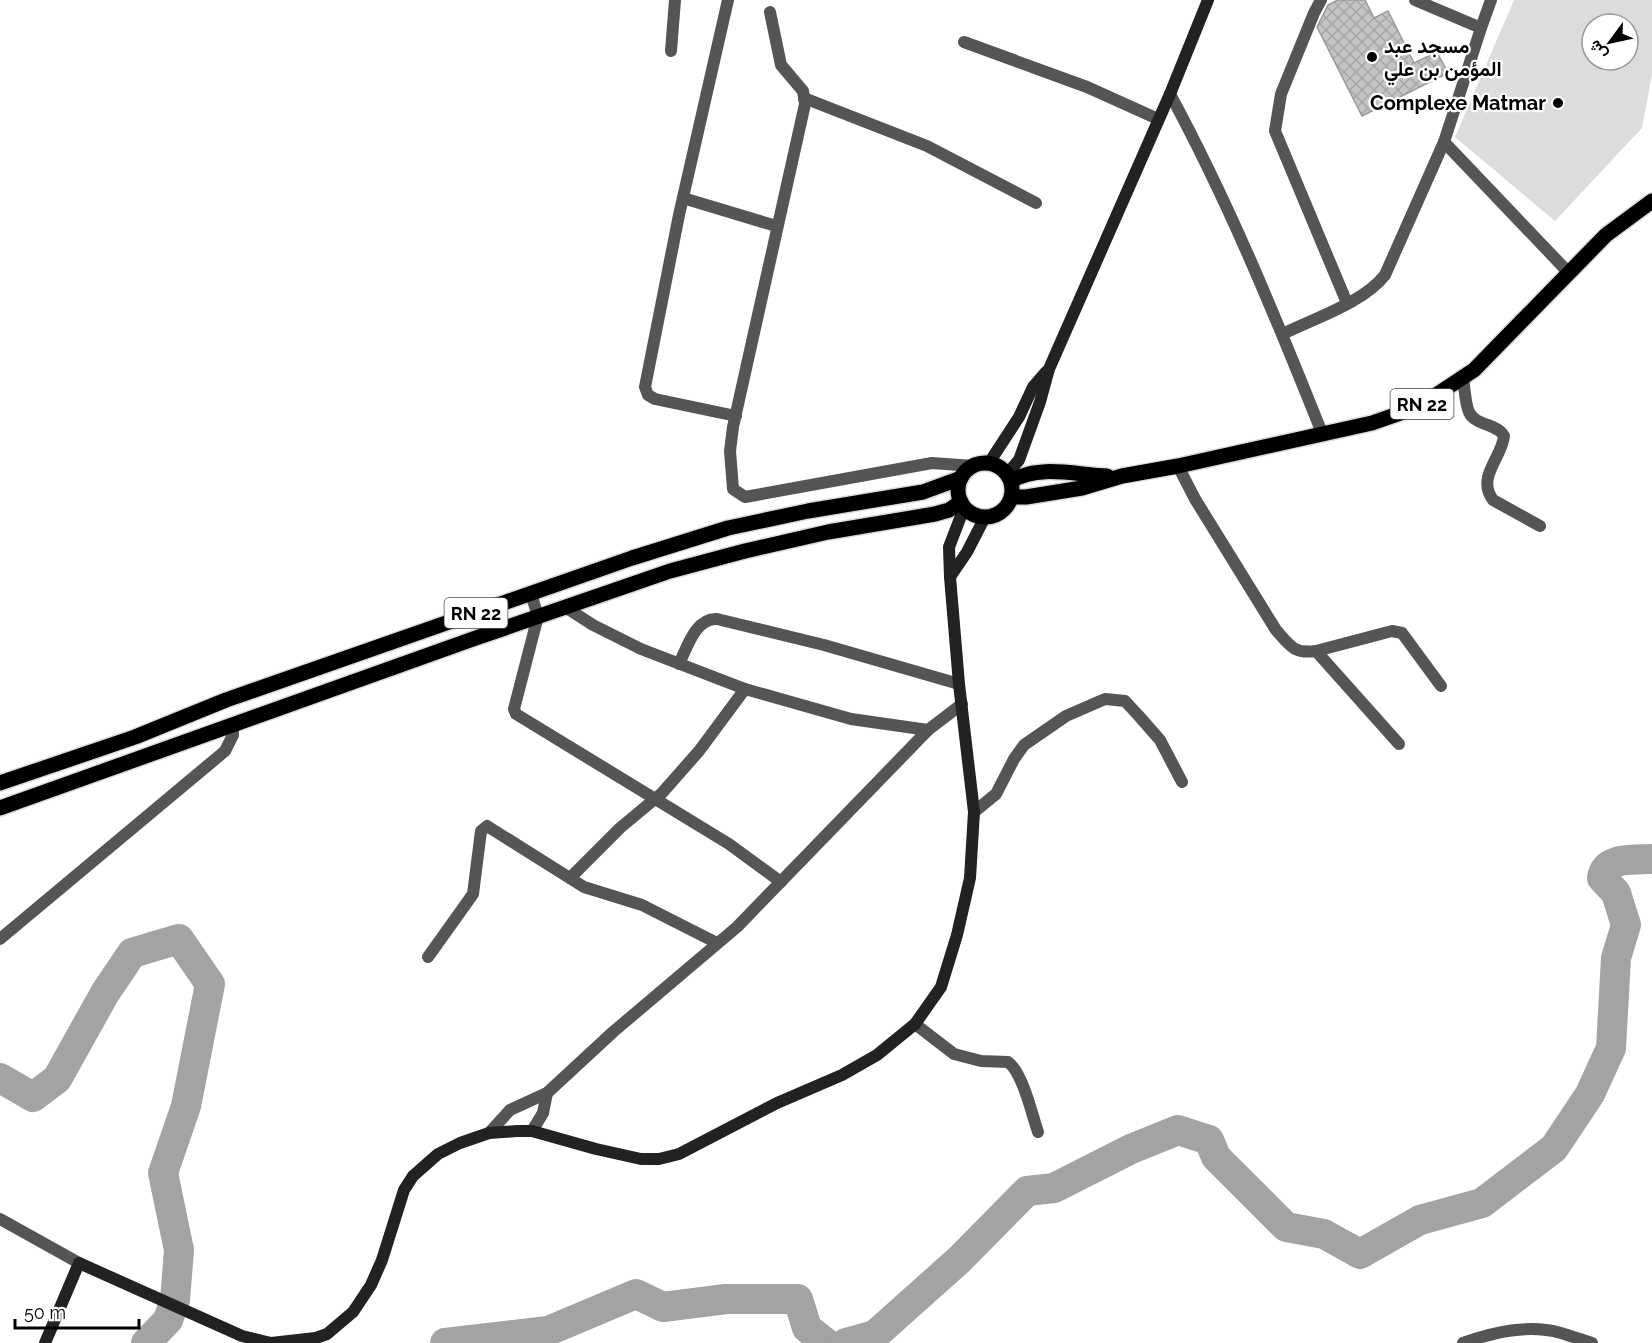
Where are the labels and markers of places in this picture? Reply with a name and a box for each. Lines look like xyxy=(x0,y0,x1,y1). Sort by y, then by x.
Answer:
place label: مسجد عبد المؤمن بن علي xyxy=(1384,34,1502,86)
marker: مسجد عبد المؤمن بن علي xyxy=(1365,50,1379,64)
place label: Complexe Matmar xyxy=(1370,91,1546,115)
marker: Complexe Matmar xyxy=(1551,96,1565,110)

